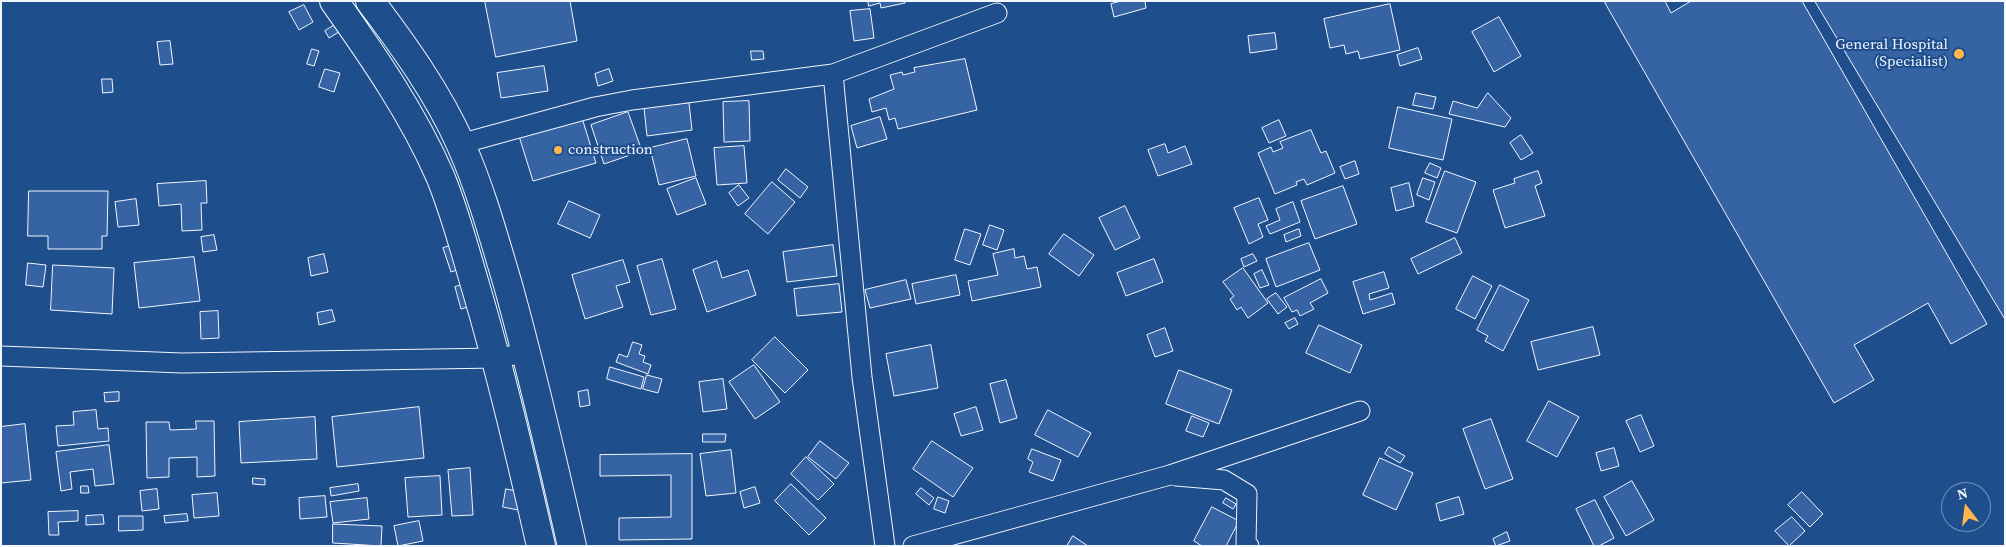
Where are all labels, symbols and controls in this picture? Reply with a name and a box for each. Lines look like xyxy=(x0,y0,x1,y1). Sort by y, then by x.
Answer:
place label: General Hospital (Specialist) xyxy=(1835,36,1948,71)
marker: General Hospital (Specialist) xyxy=(1952,47,1966,61)
place label: construction xyxy=(568,141,653,159)
marker: construction xyxy=(552,144,564,156)
north arrow xyxy=(1941,482,1991,532)
text: N xyxy=(1955,482,1970,504)

